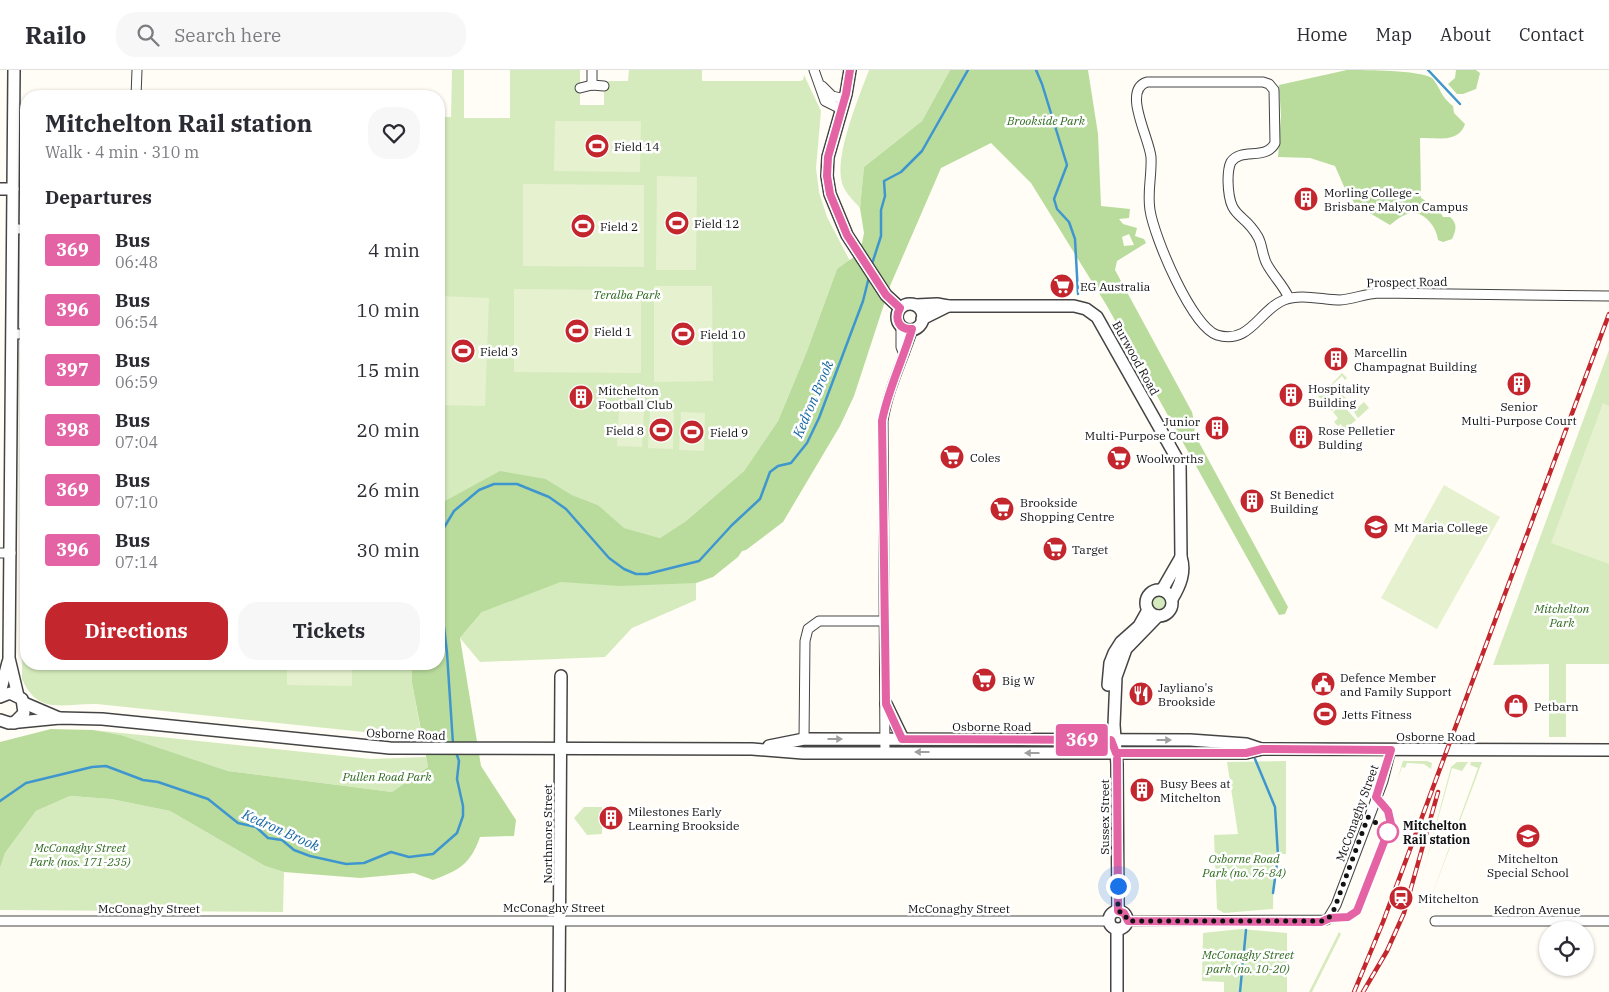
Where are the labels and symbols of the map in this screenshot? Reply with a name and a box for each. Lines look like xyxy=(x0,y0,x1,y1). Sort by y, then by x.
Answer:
park label: Brookside Park xyxy=(1006,113,1086,128)
sports icon: Field 14 xyxy=(584,133,610,159)
place label: Field 14 xyxy=(614,139,660,154)
place label: Morling College - Brisbane Malyon Campus xyxy=(1324,185,1468,214)
building icon: Morling College - Brisbane Malyon Campus xyxy=(1293,186,1319,212)
sports icon: Field 12 xyxy=(664,210,690,236)
sports icon: Field 2 xyxy=(570,213,596,239)
place label: Field 12 xyxy=(694,216,740,231)
place label: Field 2 xyxy=(600,219,638,234)
supermarket icon: EG Australia xyxy=(1049,273,1075,299)
street label: Prospect Road xyxy=(1366,274,1448,290)
place label: EG Australia xyxy=(1080,279,1151,294)
park label: Teralba Park xyxy=(593,287,661,302)
sports icon: Field 1 xyxy=(564,318,590,344)
street label: Burwood Road xyxy=(1109,318,1163,398)
sports icon: Field 10 xyxy=(670,321,696,347)
place label: Field 1 xyxy=(594,324,632,339)
place label: Field 10 xyxy=(700,327,746,342)
sports icon: Field 3 xyxy=(450,338,476,364)
place label: Field 3 xyxy=(480,344,518,359)
place label: Marcellin Champagnat Building xyxy=(1354,345,1477,374)
building icon: Marcellin Champagnat Building xyxy=(1323,346,1349,372)
water label: Kedron Brook xyxy=(788,357,838,441)
building icon: Senior Multi-Purpose Court xyxy=(1506,371,1532,397)
place label: Hospitality Building xyxy=(1308,381,1371,410)
building icon: Hospitality Building xyxy=(1278,382,1304,408)
place label: Mitchelton Football Club xyxy=(598,383,673,412)
building icon: Mitchelton Football Club xyxy=(568,384,594,410)
place label: Senior Multi-Purpose Court xyxy=(1461,399,1577,428)
place label: Junior Multi-Purpose Court xyxy=(1085,414,1201,443)
building icon: Junior Multi-Purpose Court xyxy=(1204,415,1230,441)
sports icon: Field 8 xyxy=(648,417,674,443)
sports icon: Field 9 xyxy=(679,419,705,445)
place label: Field 8 xyxy=(606,423,644,438)
place label: Rose Pelletier Bulding xyxy=(1318,423,1395,452)
building icon: Rose Pelletier Bulding xyxy=(1288,424,1314,450)
place label: Field 9 xyxy=(710,425,748,440)
supermarket icon: Coles xyxy=(939,444,965,470)
supermarket icon: Woolworths xyxy=(1106,445,1132,471)
place label: Coles xyxy=(970,450,1000,465)
place label: Woolworths xyxy=(1136,451,1204,466)
place label: St Benedict Building xyxy=(1270,487,1334,516)
building icon: St Benedict Building xyxy=(1239,488,1265,514)
place label: Brookside Shopping Centre xyxy=(1020,495,1115,524)
supermarket icon: Brookside Shopping Centre xyxy=(989,496,1015,522)
school or university icon: Mt Maria College xyxy=(1363,514,1389,540)
place label: Mt Maria College xyxy=(1394,520,1488,535)
supermarket icon: Target xyxy=(1042,536,1068,562)
place label: Target xyxy=(1072,542,1108,557)
park label: Mitchelton Park xyxy=(1534,601,1590,630)
supermarket icon: Big W xyxy=(971,667,997,693)
place label: Defence Member and Family Support xyxy=(1340,670,1452,699)
public building icon: Defence Member and Family Support xyxy=(1310,671,1336,697)
place label: Big W xyxy=(1002,673,1035,688)
place label: Jayliano's Brookside xyxy=(1158,680,1215,709)
restaurant icon: Jayliano's Brookside xyxy=(1128,681,1154,707)
shop icon: Petbarn xyxy=(1503,693,1529,719)
place label: Petbarn xyxy=(1534,699,1579,714)
sports icon: Jetts Fitness xyxy=(1312,701,1338,727)
place label: Jetts Fitness xyxy=(1342,707,1412,722)
street label: Osborne Road xyxy=(952,719,1032,734)
line badge: 369 xyxy=(1053,724,1111,756)
street label: Osborne Road xyxy=(366,725,446,743)
street label: Osborne Road xyxy=(1396,729,1476,744)
one-way arrow xyxy=(827,735,843,743)
one-way arrow xyxy=(1156,736,1172,744)
one-way arrow xyxy=(914,748,930,756)
one-way arrow xyxy=(1024,749,1040,757)
street label: McConaghy Street xyxy=(1333,763,1381,863)
park label: Pullen Road Park xyxy=(341,769,432,784)
place label: Busy Bees at Mitchelton xyxy=(1160,776,1231,805)
building icon: Busy Bees at Mitchelton xyxy=(1129,777,1155,803)
street label: Sussex Street xyxy=(1097,779,1112,855)
street label: Northmore Street xyxy=(540,784,555,884)
place label: Milestones Early Learning Brookside xyxy=(628,804,739,833)
water label: Kedron Brook xyxy=(239,805,323,855)
building icon: Milestones Early Learning Brookside xyxy=(598,805,624,831)
place label: Mitchelton Rail station xyxy=(1403,818,1470,847)
marker: Mitchelton Rail station xyxy=(1377,821,1399,843)
school or university icon: Mitchelton Special School xyxy=(1515,823,1541,849)
park label: McConaghy Street Park (nos. 171-235) xyxy=(28,840,131,869)
park label: Osborne Road Park (no. 76-84) xyxy=(1201,851,1286,880)
place label: Mitchelton Special School xyxy=(1487,851,1569,880)
your location xyxy=(1106,874,1131,899)
station icon: Mitchelton xyxy=(1388,885,1414,911)
place label: Mitchelton xyxy=(1418,891,1479,906)
street label: McConaghy Street xyxy=(503,900,605,915)
street label: McConaghy Street xyxy=(98,901,200,916)
street label: McConaghy Street xyxy=(908,901,1010,916)
street label: Kedron Avenue xyxy=(1494,902,1580,917)
park label: McConaghy Street park (no. 10-20) xyxy=(1201,947,1295,976)

